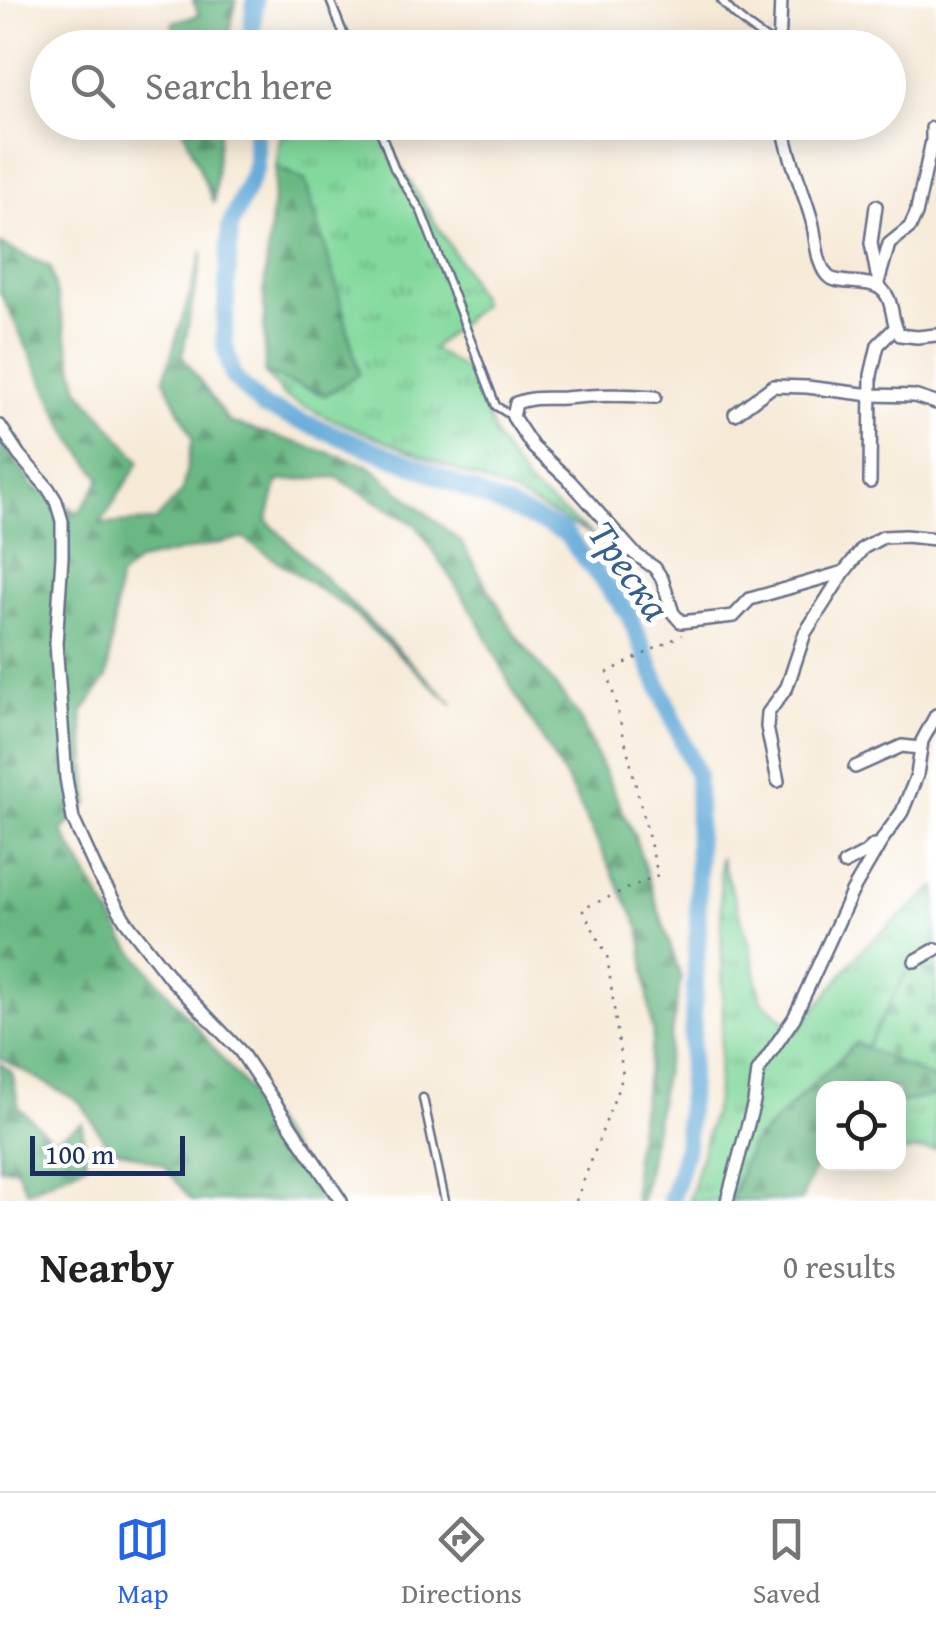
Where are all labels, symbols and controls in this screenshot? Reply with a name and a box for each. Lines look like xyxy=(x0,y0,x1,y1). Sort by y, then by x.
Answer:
search box xyxy=(30,30,906,140)
text: Search here xyxy=(145,57,333,113)
icon: search xyxy=(65,58,120,113)
water label: Треска xyxy=(574,508,686,633)
map controls xyxy=(816,1081,906,1171)
button: locate xyxy=(816,1081,906,1171)
scale bar xyxy=(30,1131,185,1176)
text: 100 m xyxy=(45,1133,114,1174)
text: Nearby xyxy=(40,1236,174,1297)
text: 0 results xyxy=(783,1243,896,1290)
tab: Map xyxy=(115,1512,170,1613)
tab: Directions xyxy=(401,1512,522,1613)
tab: Saved xyxy=(753,1512,821,1613)

